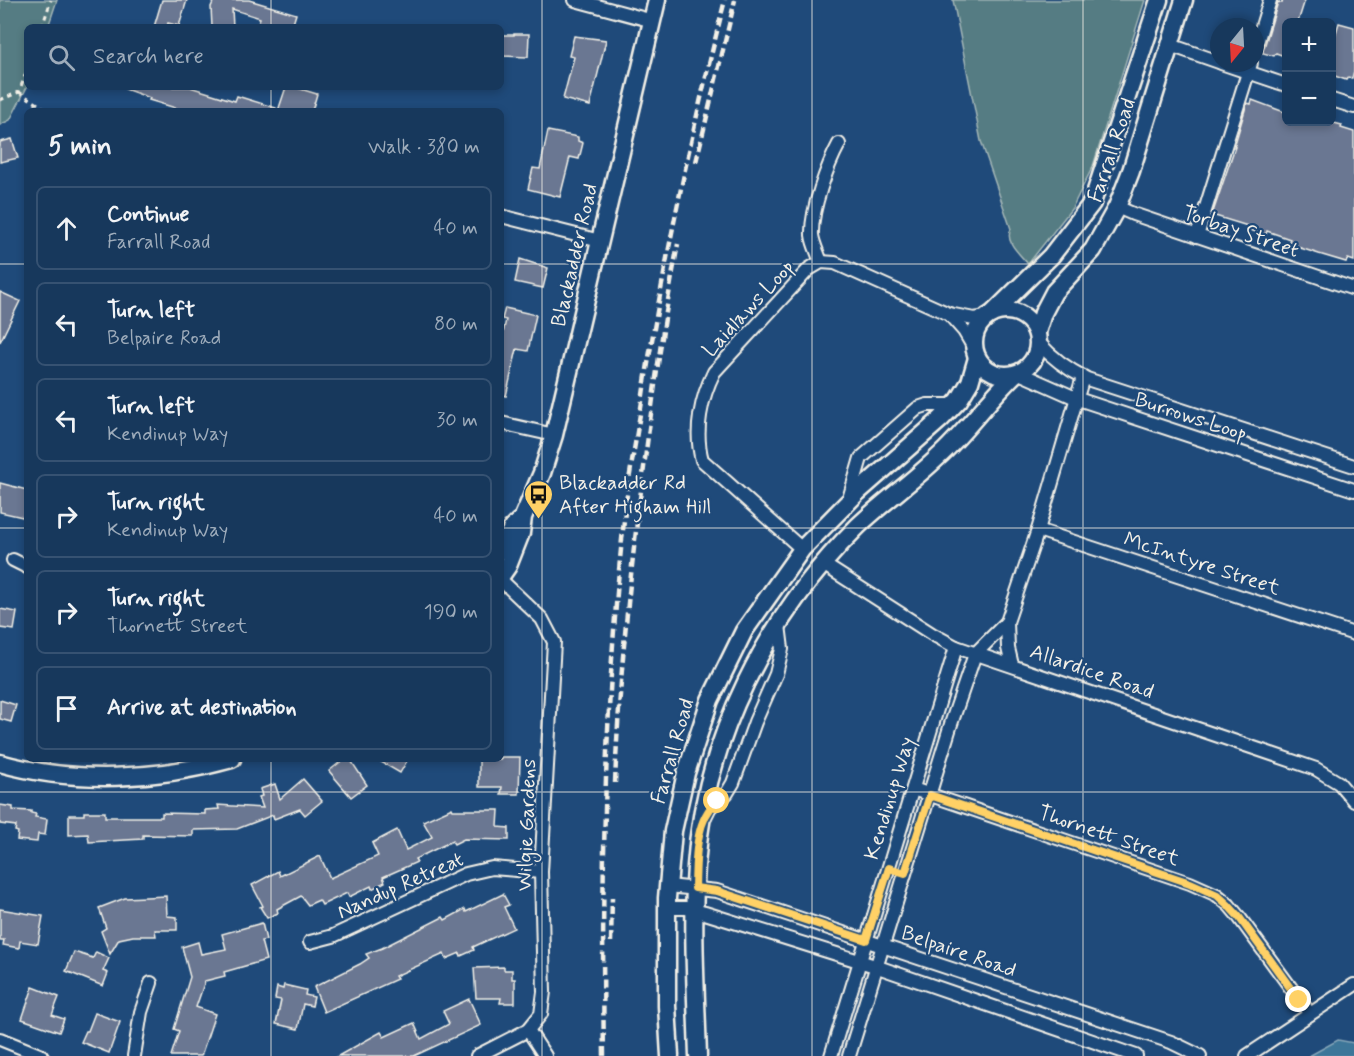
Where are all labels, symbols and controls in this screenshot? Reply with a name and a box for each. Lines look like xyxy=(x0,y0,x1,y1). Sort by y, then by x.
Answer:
north arrow xyxy=(1210,18,1264,72)
map controls xyxy=(1282,18,1336,126)
button: + xyxy=(1282,18,1336,72)
search box xyxy=(24,24,504,90)
icon: search xyxy=(45,41,78,74)
text: Search here xyxy=(93,43,204,71)
button: − xyxy=(1282,72,1336,126)
street label: Farrall Road xyxy=(1081,94,1143,206)
text: 5 min xyxy=(48,130,112,164)
text: Walk · 380 m xyxy=(368,134,480,161)
street label: Blackadder Road xyxy=(545,181,605,330)
street label: Torbay Street xyxy=(1179,199,1303,265)
text: Continue xyxy=(107,201,189,229)
icon: ahead xyxy=(50,212,83,245)
text: 40 m xyxy=(434,215,478,242)
text: Farrall Road xyxy=(107,229,210,256)
street label: Laidlaws Loop xyxy=(696,254,801,363)
text: Turn left xyxy=(107,297,195,325)
icon: left xyxy=(50,308,83,341)
text: 80 m xyxy=(434,311,478,338)
text: Belpaire Road xyxy=(107,325,221,352)
street label: Burrows Loop xyxy=(1131,386,1250,448)
text: Turn left xyxy=(107,393,195,421)
icon: left xyxy=(50,404,83,437)
text: 30 m xyxy=(436,407,478,434)
text: Kendinup Way xyxy=(107,421,228,448)
place label: Blackadder Rd After Higham Hill xyxy=(559,469,712,523)
bus stop icon: Blackadder Rd After Higham Hill xyxy=(522,478,554,520)
text: Turn right xyxy=(107,489,205,517)
icon: right xyxy=(50,500,83,533)
text: 40 m xyxy=(434,503,478,530)
text: Kendinup Way xyxy=(107,517,228,544)
street label: McIntyre Street xyxy=(1120,526,1284,603)
text: Turn right xyxy=(107,585,205,613)
icon: right xyxy=(50,596,83,629)
text: 190 m xyxy=(424,599,478,626)
text: Thornett Street xyxy=(107,613,248,640)
street label: Allardice Road xyxy=(1026,638,1157,706)
icon: arrive xyxy=(50,692,83,725)
text: Arrive at destination xyxy=(107,694,297,722)
street label: Farrall Road xyxy=(645,695,701,807)
street label: Kendinup Way xyxy=(858,733,922,863)
street label: Wilgie Gardens xyxy=(511,758,544,892)
route start xyxy=(703,787,729,813)
street label: Thornett Street xyxy=(1034,799,1184,873)
street label: Nandup Retreat xyxy=(333,845,468,926)
street label: Belpaire Road xyxy=(897,919,1020,985)
route end xyxy=(1285,986,1311,1012)

